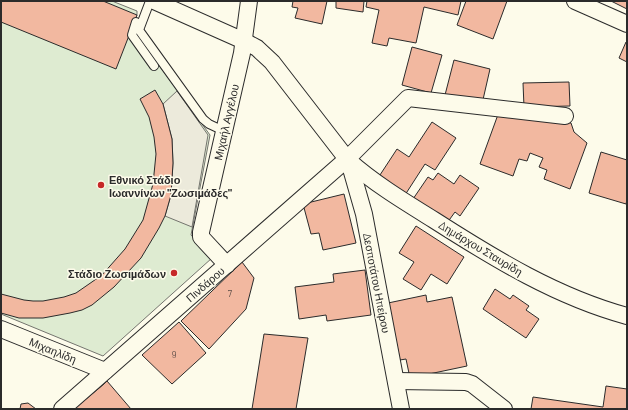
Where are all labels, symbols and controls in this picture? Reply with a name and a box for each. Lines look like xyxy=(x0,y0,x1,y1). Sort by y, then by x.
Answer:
street label: Μιχαήλ Αγγέλου xyxy=(211,83,241,161)
place label: Εθνικό Στάδιο Ιωαννίνων "Ζωσιμάδες" xyxy=(109,173,232,200)
marker: Εθνικό Στάδιο Ιωαννίνων "Ζωσιμάδες" xyxy=(96,180,106,190)
street label: Δημάρχου Σταυρίδη xyxy=(437,218,525,278)
street label: Δεσποτάτου Ηπείρου xyxy=(361,232,393,334)
street label: Πινδάρου xyxy=(183,264,227,304)
place label: Στάδιο Ζωσιμάδων xyxy=(68,267,166,280)
marker: Στάδιο Ζωσιμάδων xyxy=(169,268,179,278)
house number: 7 xyxy=(228,288,233,299)
street label: Μιχαηλίδη xyxy=(28,335,78,365)
house number: 9 xyxy=(172,349,177,360)

